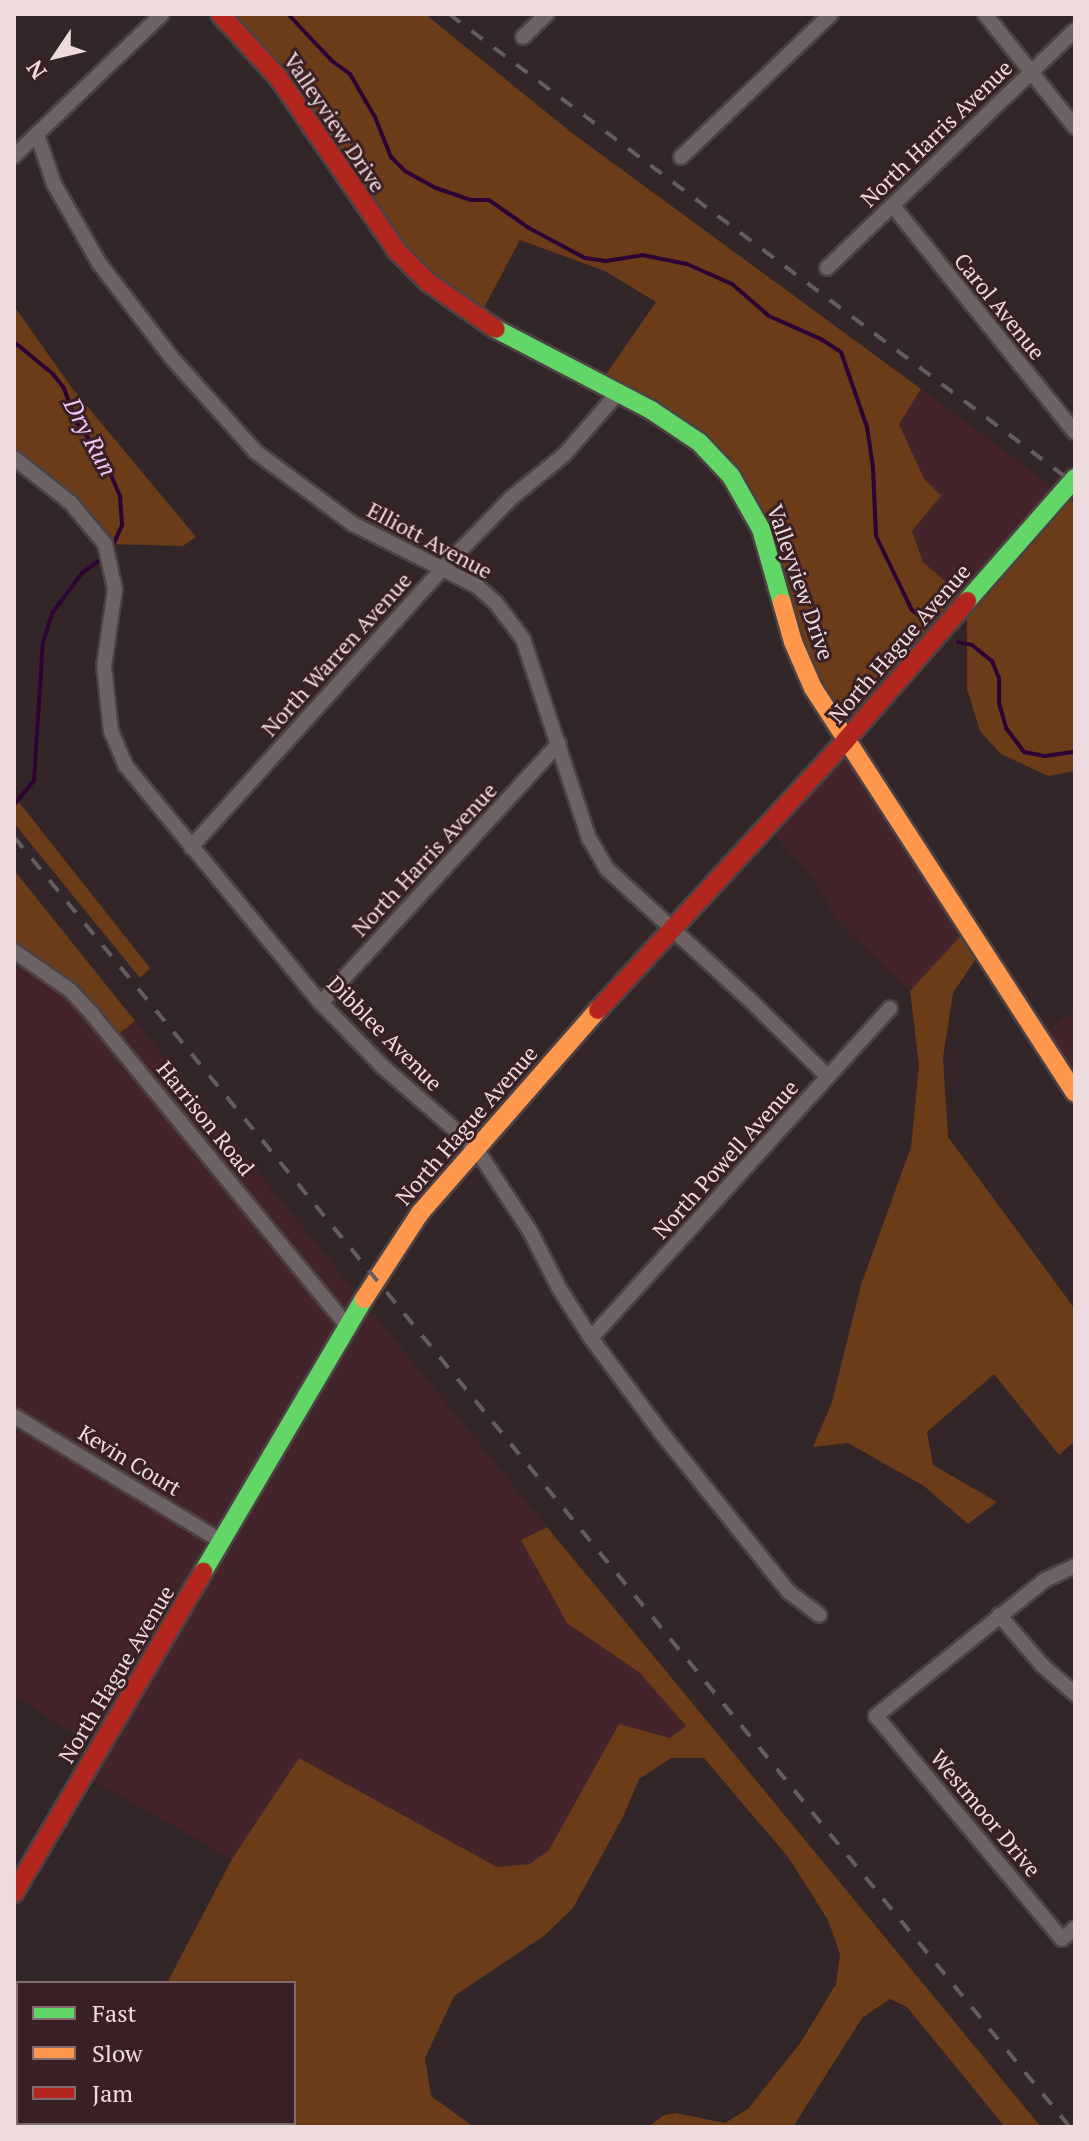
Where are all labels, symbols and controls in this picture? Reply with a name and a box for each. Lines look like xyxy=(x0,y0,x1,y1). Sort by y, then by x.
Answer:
north arrow xyxy=(16,16,96,96)
street label: Valleyview Drive xyxy=(279,47,391,197)
street label: North Harris Avenue xyxy=(855,54,1017,212)
text: N xyxy=(19,55,53,85)
street label: Carol Avenue xyxy=(949,247,1051,365)
water label: Dry Run xyxy=(57,393,123,481)
street label: Elliott Avenue xyxy=(363,496,497,584)
street label: Valleyview Drive xyxy=(762,501,840,663)
street label: North Hague Avenue xyxy=(822,558,976,728)
street label: North Warren Avenue xyxy=(255,566,417,742)
street label: North Harris Avenue xyxy=(346,777,502,941)
street label: Dibblee Avenue xyxy=(322,970,448,1096)
street label: North Hague Avenue xyxy=(389,1040,543,1210)
street label: Harrison Road xyxy=(152,1055,260,1181)
street label: North Powell Avenue xyxy=(647,1074,803,1244)
street label: Kevin Court xyxy=(74,1419,186,1501)
street label: North Hague Avenue xyxy=(52,1580,180,1768)
street label: Westmoor Drive xyxy=(925,1744,1047,1882)
legend xyxy=(16,1981,296,2125)
text: Fast xyxy=(92,1997,136,2029)
text: Slow xyxy=(92,2037,143,2069)
text: Jam xyxy=(92,2077,133,2109)

